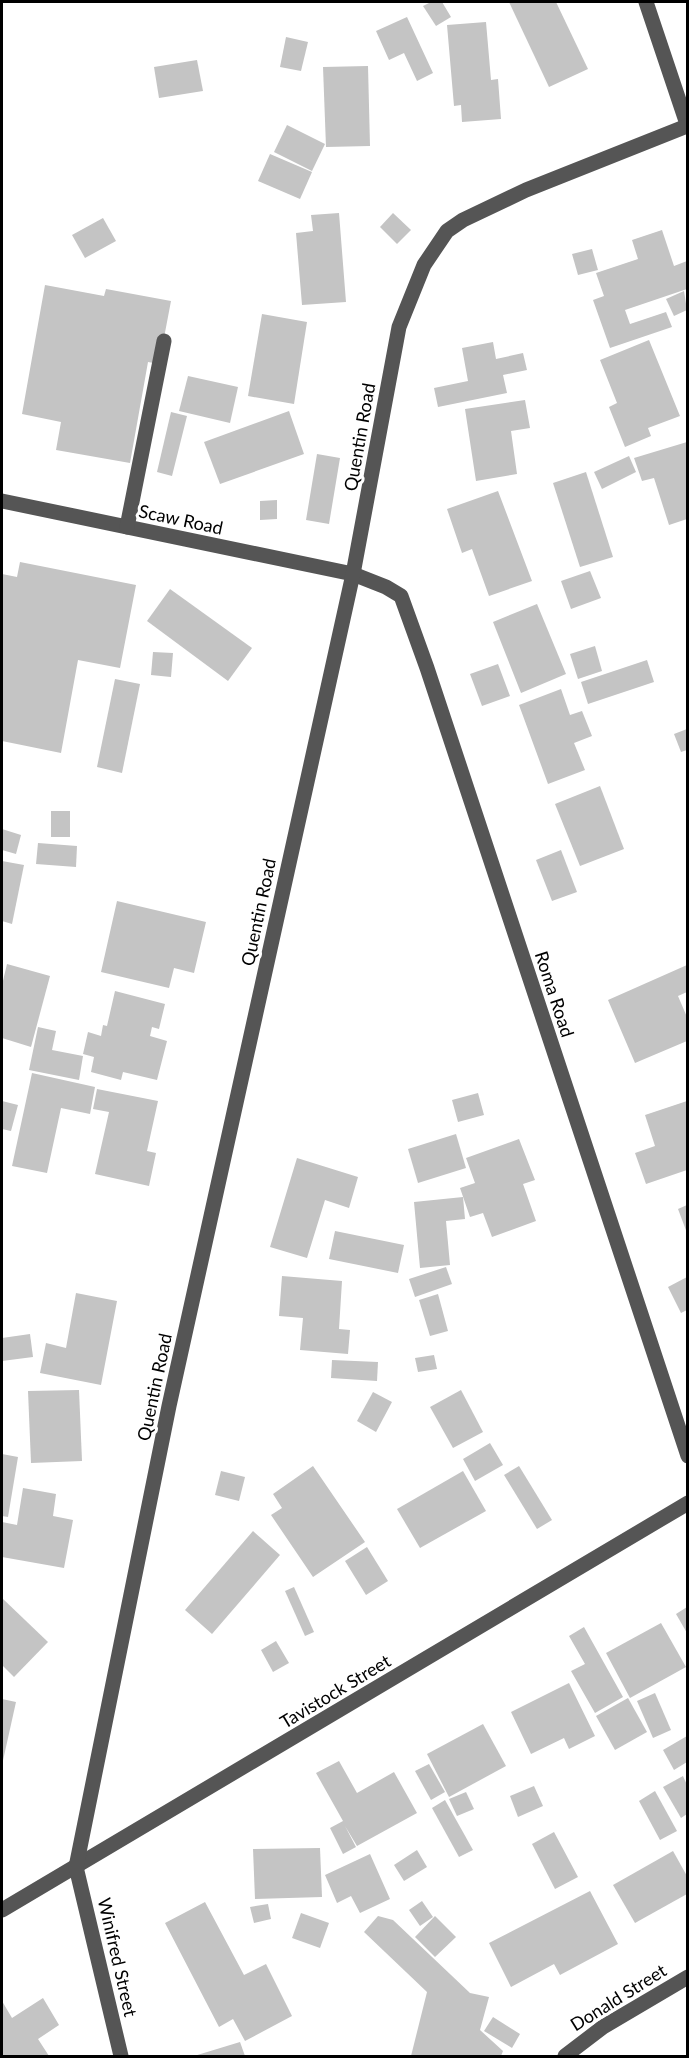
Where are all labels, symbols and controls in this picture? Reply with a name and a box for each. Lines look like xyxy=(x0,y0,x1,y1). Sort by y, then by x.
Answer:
street label: Quentin Road xyxy=(339,381,379,493)
street label: Scaw Road xyxy=(137,499,225,539)
street label: Quentin Road xyxy=(236,856,280,968)
street label: Roma Road xyxy=(531,948,579,1040)
street label: Quentin Road xyxy=(132,1331,176,1443)
street label: Tavistock Street xyxy=(276,1649,395,1733)
street label: Winifred Street xyxy=(94,1895,142,2019)
street label: Donald Street xyxy=(566,1958,671,2035)

